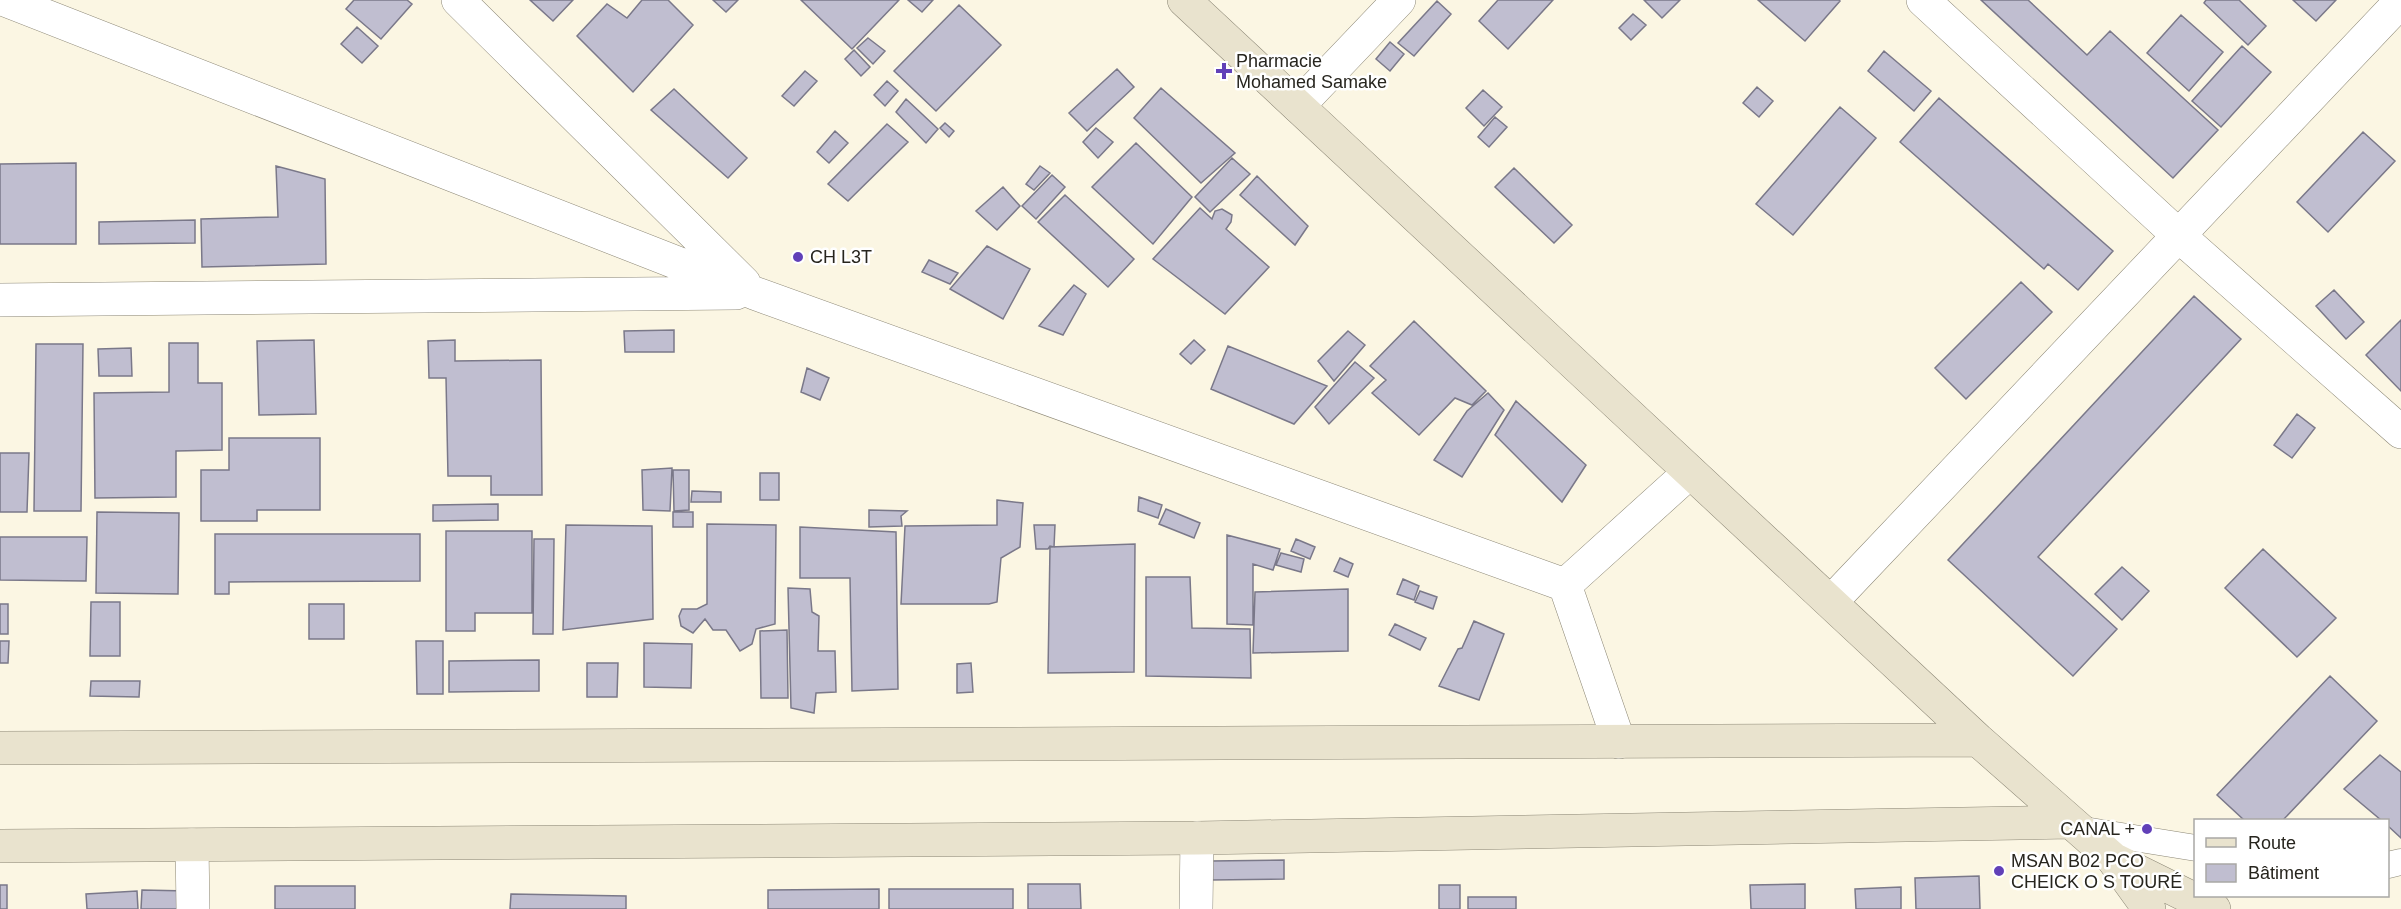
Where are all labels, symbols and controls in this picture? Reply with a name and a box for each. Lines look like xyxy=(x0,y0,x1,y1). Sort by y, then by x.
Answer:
place label: Pharmacie Mohamed Samake xyxy=(1236,51,1387,92)
marker: Pharmacie Mohamed Samake xyxy=(1217,64,1231,78)
place label: CH L3T xyxy=(810,247,872,267)
marker: CH L3T xyxy=(791,250,805,264)
place label: CANAL + xyxy=(2060,819,2135,839)
legend xyxy=(2194,819,2389,897)
marker: CANAL + xyxy=(2140,822,2154,836)
text: Route xyxy=(2248,833,2296,853)
place label: MSAN B02 PCO CHEICK O S TOURÉ xyxy=(2011,851,2182,892)
text: Bâtiment xyxy=(2248,863,2319,883)
marker: MSAN B02 PCO CHEICK O S TOURÉ xyxy=(1992,864,2006,878)

